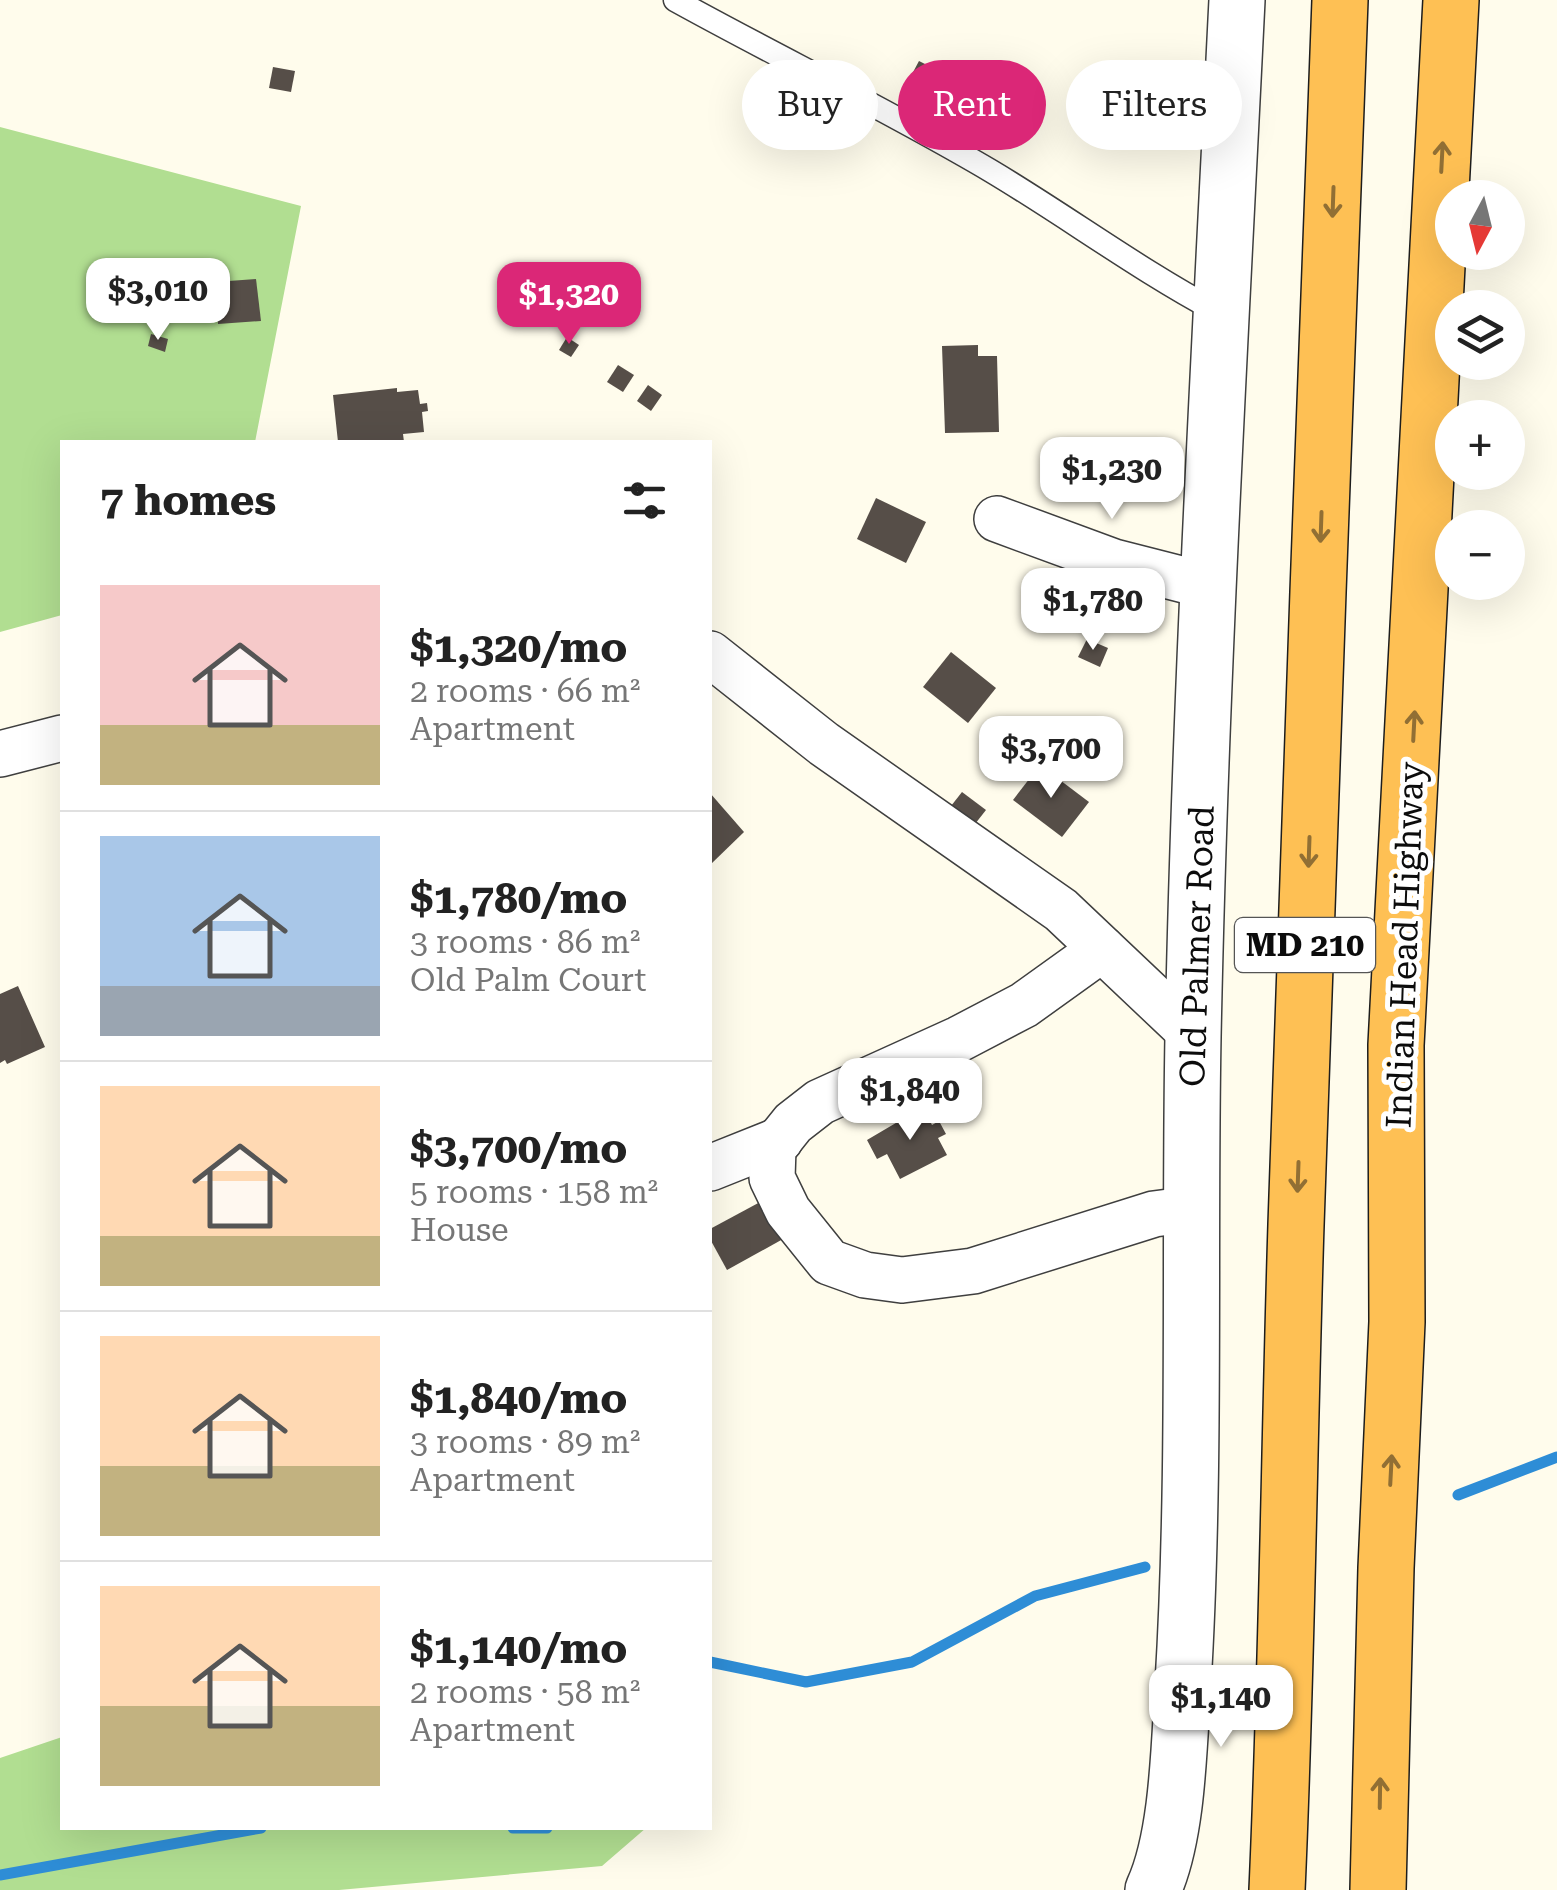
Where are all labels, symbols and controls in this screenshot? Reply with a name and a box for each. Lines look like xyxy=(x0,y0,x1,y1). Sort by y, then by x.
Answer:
chip: Buy xyxy=(742,60,878,150)
chip: Rent xyxy=(898,60,1046,150)
chip: Filters xyxy=(1066,60,1242,150)
one-way arrow xyxy=(1433,141,1452,173)
north arrow xyxy=(1435,180,1525,270)
map controls xyxy=(1435,180,1525,600)
one-way arrow xyxy=(1323,186,1342,218)
pin: $3,010 xyxy=(77,258,239,343)
pin: $1,320 xyxy=(488,262,650,347)
text: $3,010 xyxy=(108,271,208,309)
text: $1,320 xyxy=(519,275,619,313)
button: layers xyxy=(1435,290,1525,380)
button: + xyxy=(1435,400,1525,490)
pin: $1,230 xyxy=(1031,437,1193,522)
text: $1,230 xyxy=(1062,450,1162,488)
icon: filters xyxy=(617,473,672,528)
text: 7 homes xyxy=(100,476,276,525)
button: − xyxy=(1435,510,1525,600)
one-way arrow xyxy=(1311,511,1330,543)
pin: $1,780 xyxy=(1012,568,1174,653)
text: $1,780 xyxy=(1043,581,1143,619)
text: $1,320/mo xyxy=(410,623,627,672)
icon: home xyxy=(180,625,300,745)
text: 2 rooms · 66 m² xyxy=(410,672,640,710)
text: Apartment xyxy=(410,710,575,748)
one-way arrow xyxy=(1404,710,1423,742)
pin: $3,700 xyxy=(970,716,1132,801)
text: $3,700 xyxy=(1001,729,1101,767)
street label: Indian Head Highway xyxy=(1379,761,1432,1129)
street label: Old Palmer Road xyxy=(1172,805,1223,1087)
one-way arrow xyxy=(1299,835,1318,867)
text: $1,780/mo xyxy=(410,874,627,923)
icon: home xyxy=(180,876,300,996)
road number: MD 210 xyxy=(1235,918,1375,972)
text: 3 rooms · 86 m² xyxy=(410,923,640,961)
text: Old Palm Court xyxy=(410,961,646,999)
pin: $1,840 xyxy=(829,1058,991,1143)
text: $1,840 xyxy=(860,1071,960,1109)
text: $3,700/mo xyxy=(410,1124,627,1173)
icon: home xyxy=(180,1126,300,1246)
one-way arrow xyxy=(1288,1160,1307,1192)
text: 5 rooms · 158 m² xyxy=(410,1173,658,1211)
text: House xyxy=(410,1211,509,1249)
text: $1,840/mo xyxy=(410,1374,627,1423)
icon: home xyxy=(180,1376,300,1496)
text: 3 rooms · 89 m² xyxy=(410,1423,640,1461)
one-way arrow xyxy=(1381,1455,1400,1487)
text: Apartment xyxy=(410,1461,575,1499)
text: $1,140/mo xyxy=(410,1624,627,1673)
icon: home xyxy=(180,1626,300,1746)
pin: $1,140 xyxy=(1140,1665,1302,1750)
text: 2 rooms · 58 m² xyxy=(410,1673,640,1711)
text: $1,140 xyxy=(1171,1678,1271,1716)
text: Apartment xyxy=(410,1711,575,1749)
one-way arrow xyxy=(1371,1777,1390,1809)

